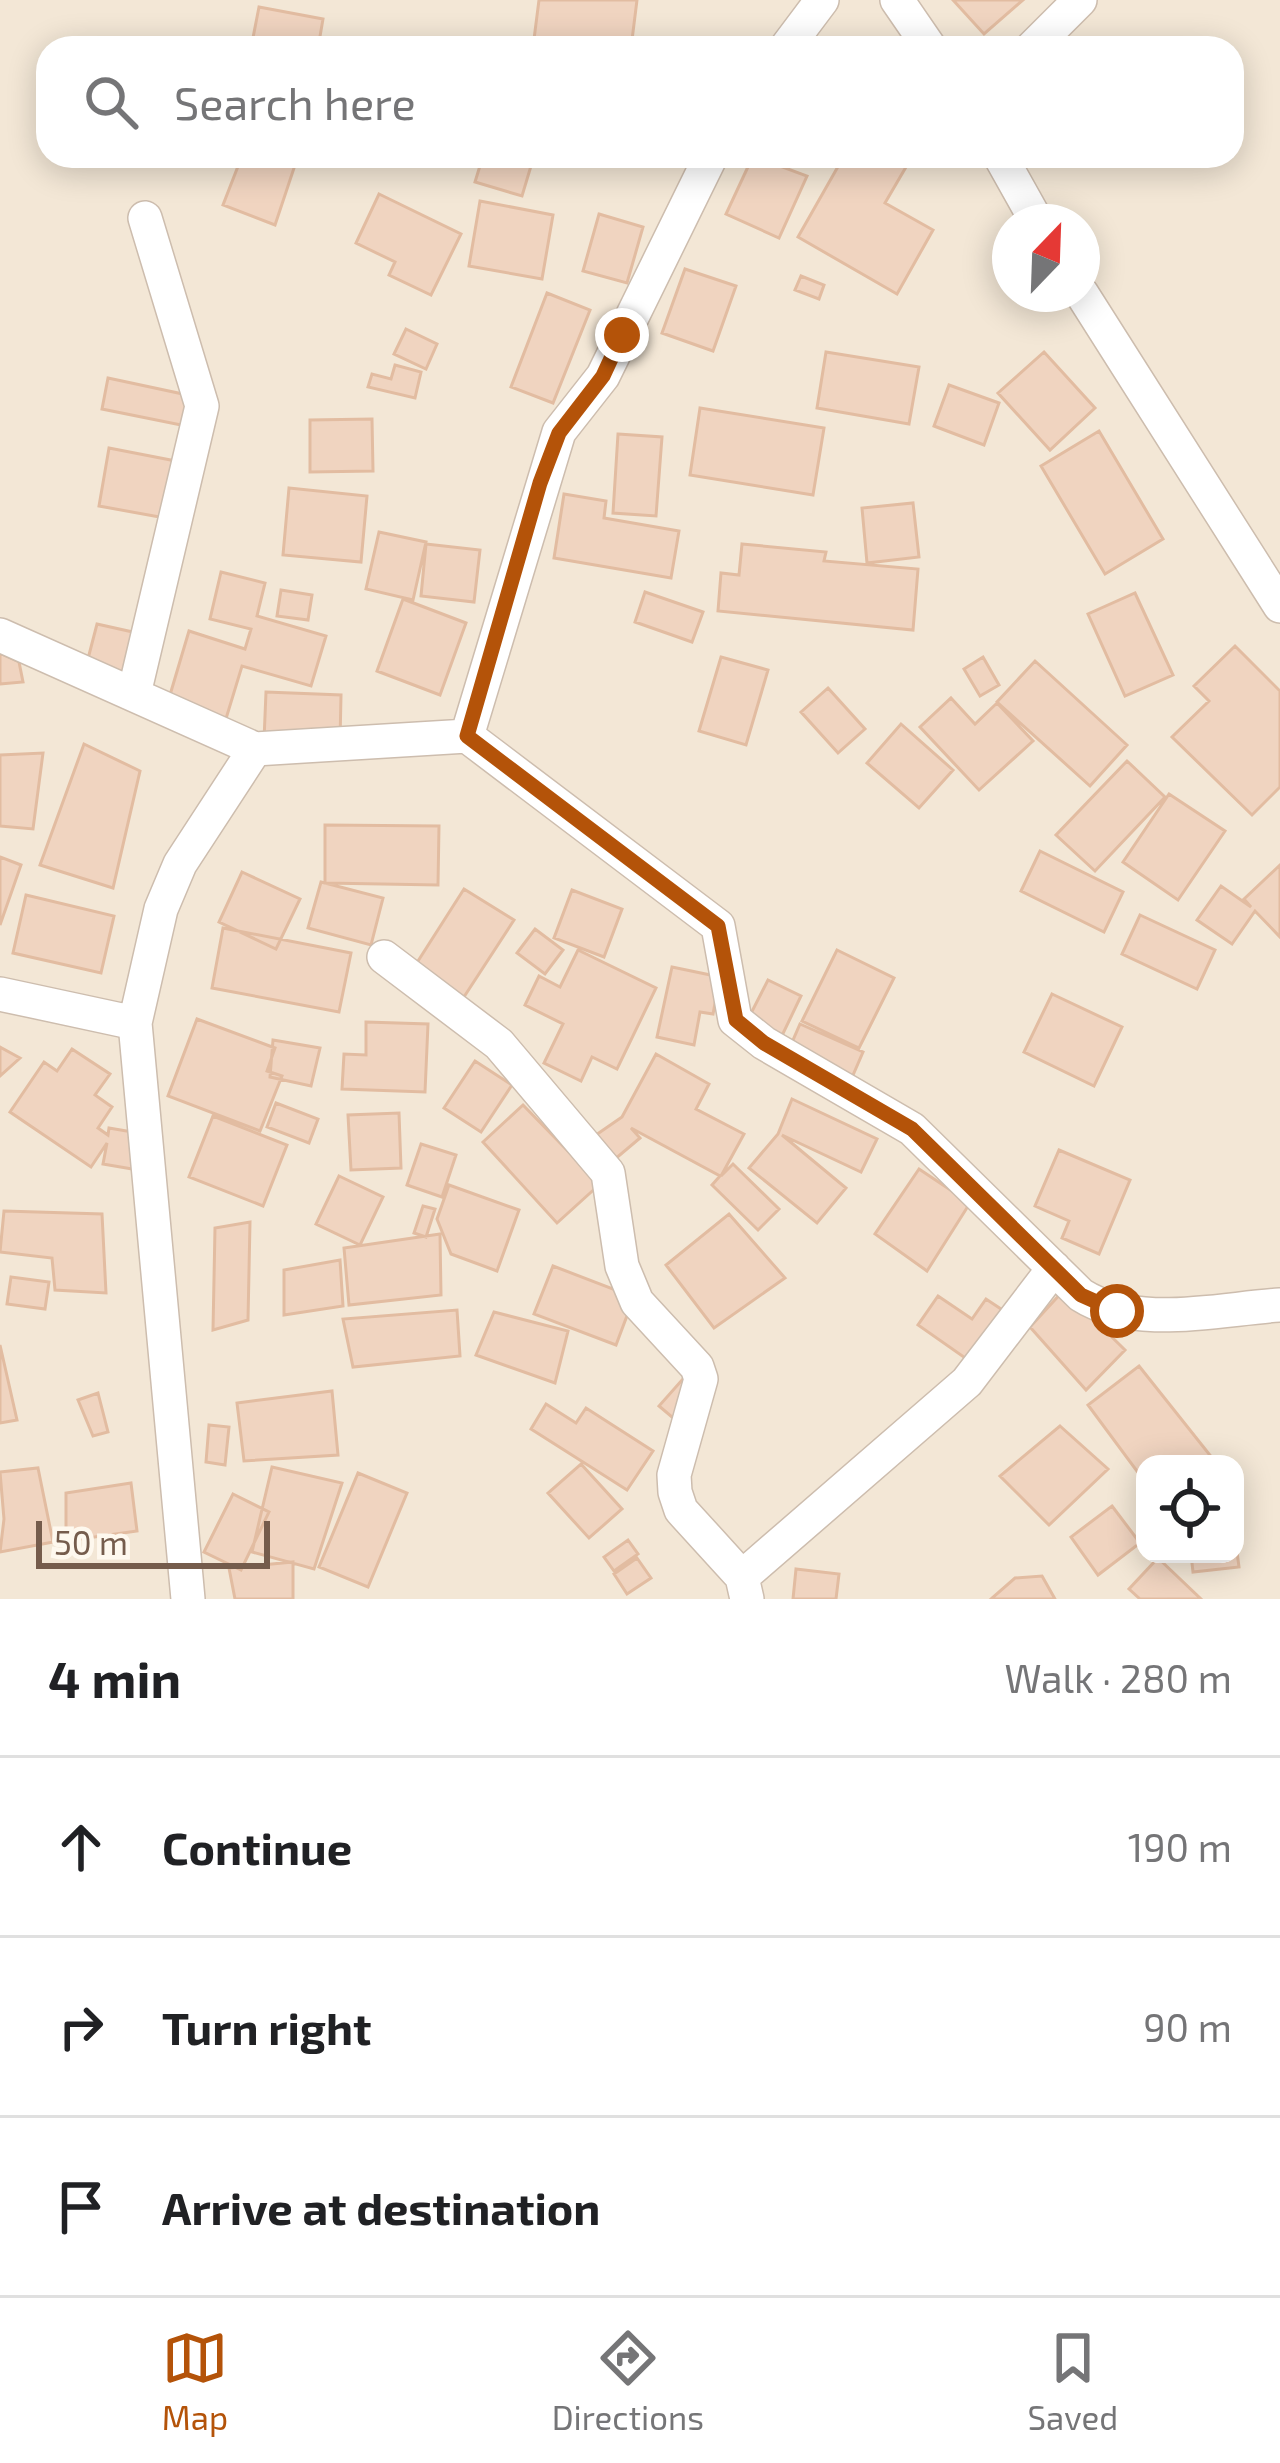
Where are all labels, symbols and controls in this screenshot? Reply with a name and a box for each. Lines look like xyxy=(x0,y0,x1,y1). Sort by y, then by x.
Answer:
search box xyxy=(36,36,1244,168)
icon: search xyxy=(78,69,144,135)
text: Search here xyxy=(174,75,416,129)
north arrow xyxy=(992,204,1100,312)
route end xyxy=(595,308,649,362)
route start xyxy=(1090,1284,1144,1338)
map controls xyxy=(1136,1455,1244,1563)
button: locate xyxy=(1136,1455,1244,1563)
scale bar xyxy=(36,1515,270,1568)
text: 50 m xyxy=(54,1522,128,1562)
text: 4 min xyxy=(48,1647,181,1708)
text: Walk · 280 m xyxy=(1004,1654,1232,1701)
icon: ahead xyxy=(48,1814,114,1880)
text: Continue xyxy=(162,1820,352,1874)
text: 190 m xyxy=(1128,1823,1232,1870)
icon: right xyxy=(48,1994,114,2060)
text: Turn right xyxy=(162,2000,371,2054)
text: 90 m xyxy=(1143,2003,1232,2050)
icon: arrive xyxy=(48,2174,114,2240)
text: Arrive at destination xyxy=(162,2180,600,2234)
tab: Map xyxy=(162,2325,228,2437)
tab: Directions xyxy=(552,2325,704,2437)
tab: Saved xyxy=(1028,2325,1118,2437)

